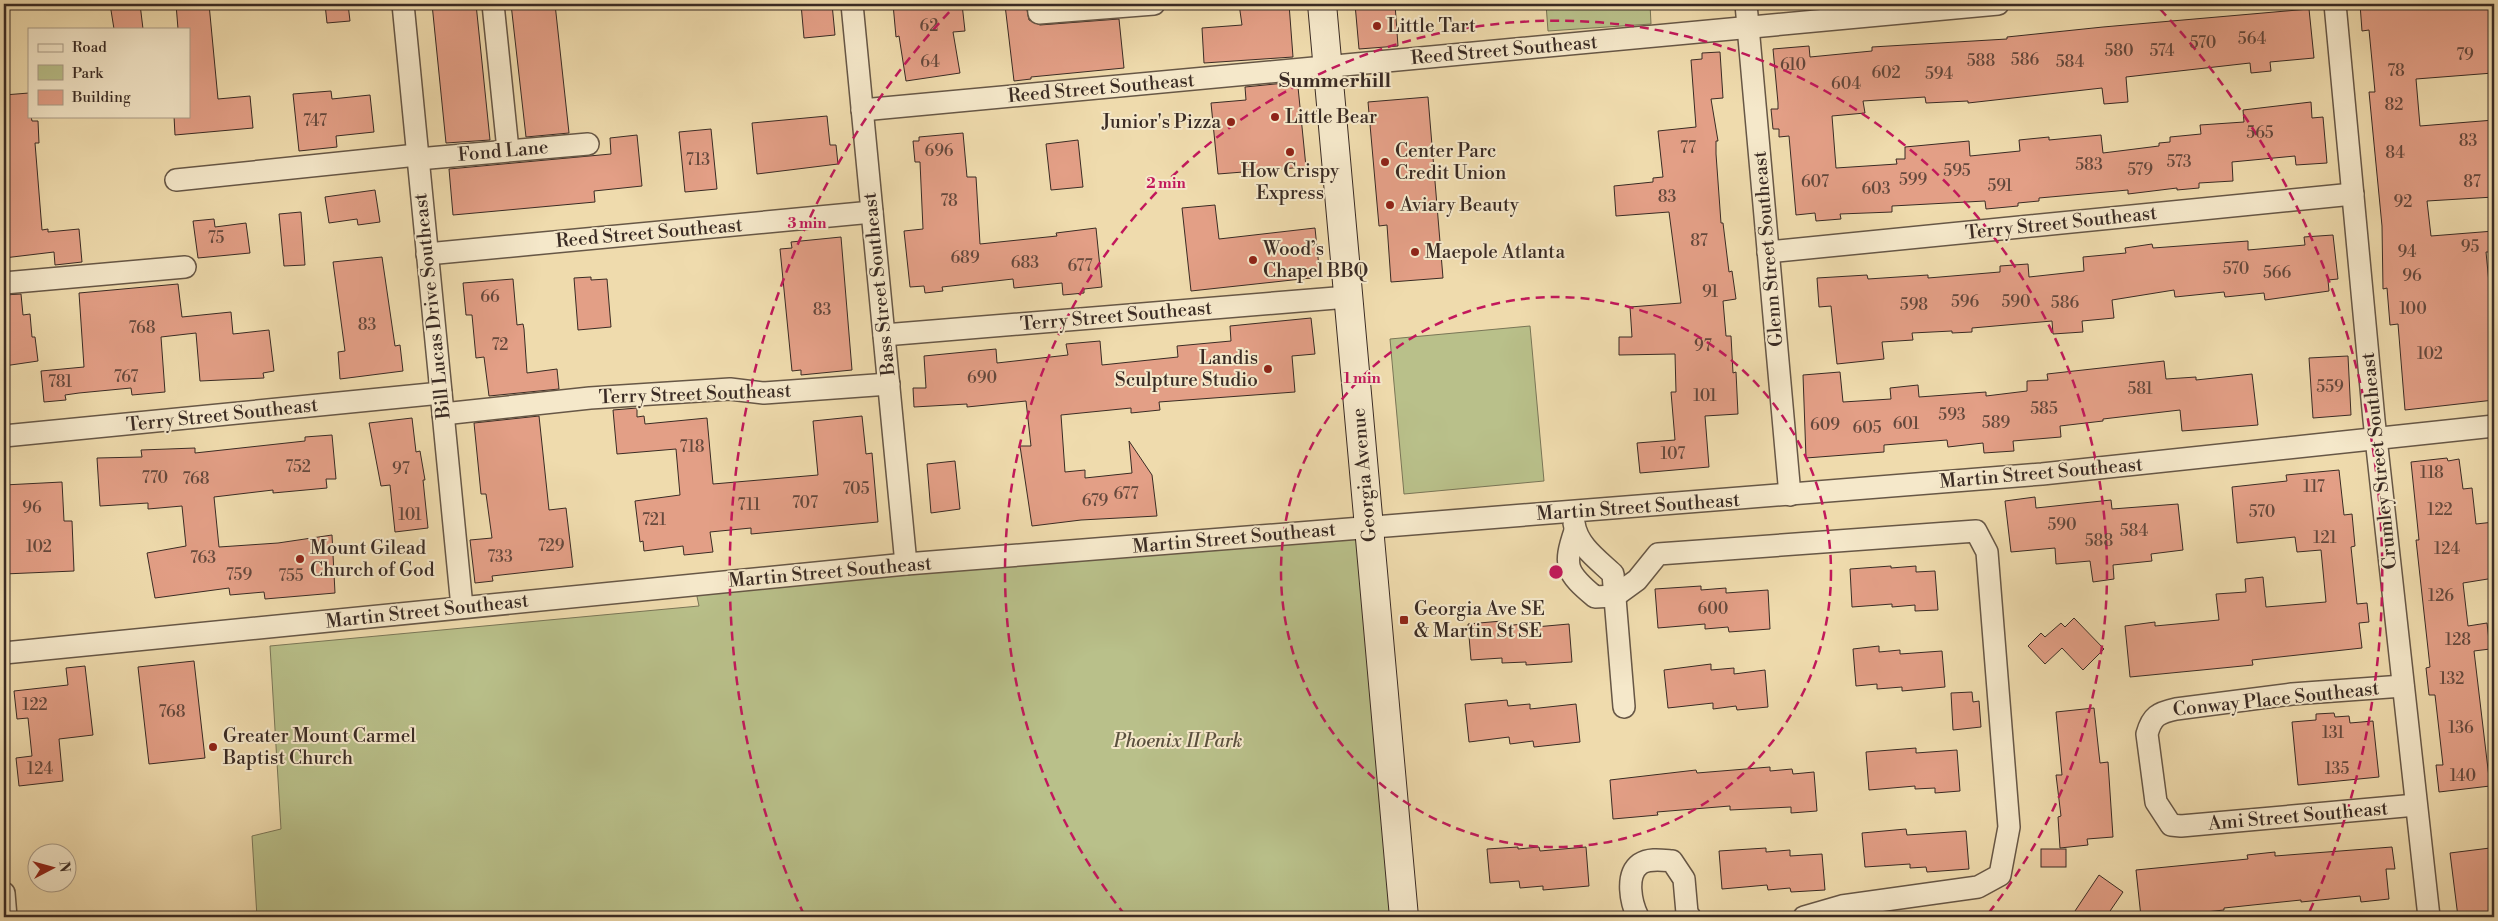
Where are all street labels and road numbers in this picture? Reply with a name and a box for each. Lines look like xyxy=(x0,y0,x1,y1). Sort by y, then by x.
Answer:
street label: Reed Street Southeast xyxy=(1410,30,1599,70)
street label: Reed Street Southeast xyxy=(1007,68,1196,108)
street label: Fond Lane xyxy=(457,135,549,167)
street label: Glenn Street Southeast xyxy=(1747,150,1789,348)
street label: Bass Street Southeast xyxy=(857,191,901,378)
street label: Bill Lucas Drive Southeast xyxy=(408,192,456,421)
street label: Terry Street Southeast xyxy=(1964,201,2158,245)
street label: Reed Street Southeast xyxy=(555,213,744,253)
street label: Terry Street Southeast xyxy=(1019,296,1213,336)
street label: Crumley Street Southeast xyxy=(2356,351,2402,571)
street label: Terry Street Southeast xyxy=(598,379,792,409)
street label: Terry Street Southeast xyxy=(125,393,319,437)
street label: Georgia Avenue xyxy=(1346,407,1382,543)
street label: Martin Street Southeast xyxy=(1938,452,2144,494)
street label: Martin Street Southeast xyxy=(1535,488,1741,526)
street label: Martin Street Southeast xyxy=(1131,517,1337,559)
street label: Martin Street Southeast xyxy=(727,551,933,593)
street label: Martin Street Southeast xyxy=(324,588,530,634)
street label: Conway Place Southeast xyxy=(2172,676,2381,722)
street label: Ami Street Southeast xyxy=(2206,796,2389,836)

